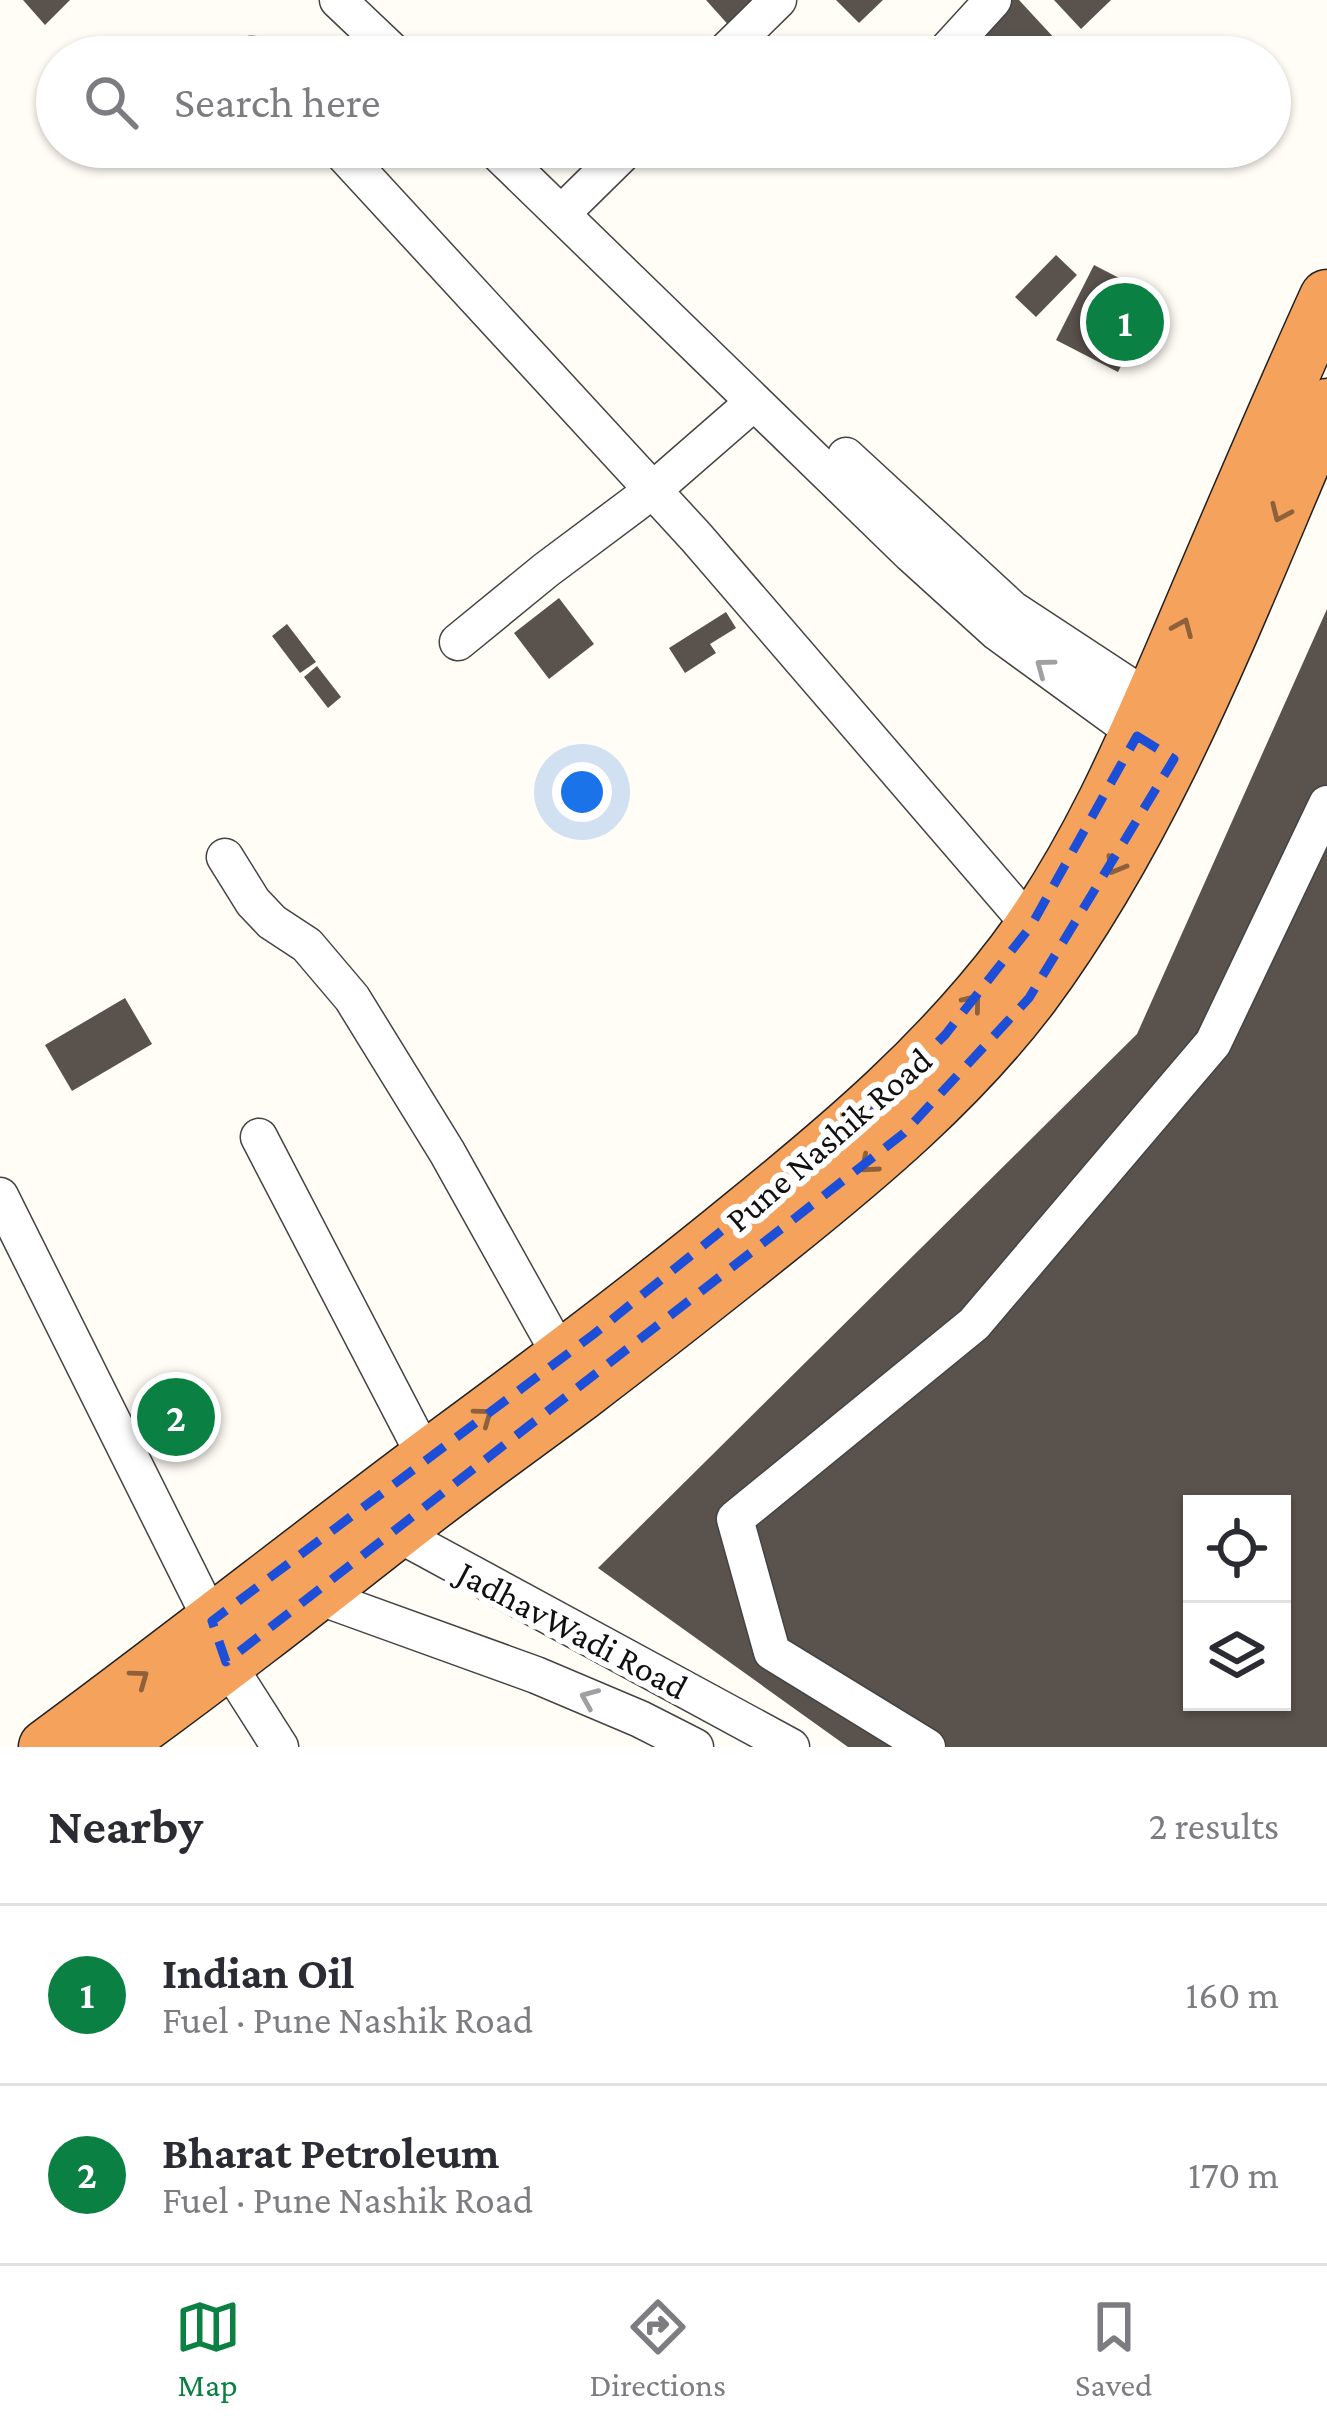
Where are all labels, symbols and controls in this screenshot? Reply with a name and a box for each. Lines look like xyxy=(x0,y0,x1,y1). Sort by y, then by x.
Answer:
search box xyxy=(36,36,1291,168)
icon: search xyxy=(78,69,144,135)
text: Search here xyxy=(174,77,381,127)
pin: 1 xyxy=(1086,277,1164,367)
one-way arrow xyxy=(1271,501,1295,522)
one-way arrow xyxy=(1169,618,1193,640)
one-way arrow xyxy=(1036,659,1057,681)
your location xyxy=(552,762,612,822)
one-way arrow xyxy=(1107,853,1130,875)
one-way arrow xyxy=(958,994,980,1016)
street label: Pune Nashik Road xyxy=(718,1040,940,1240)
one-way arrow xyxy=(860,1151,882,1172)
pin: 2 xyxy=(137,1372,215,1462)
one-way arrow xyxy=(471,1408,492,1430)
map controls xyxy=(1183,1495,1291,1711)
button: locate xyxy=(1183,1495,1291,1603)
street label: JadhavWadi Road xyxy=(448,1551,694,1707)
button: layers xyxy=(1183,1603,1291,1711)
one-way arrow xyxy=(127,1670,148,1692)
one-way arrow xyxy=(580,1688,602,1712)
text: Nearby xyxy=(48,1797,203,1854)
text: 2 results xyxy=(1149,1804,1279,1847)
text: Indian Oil xyxy=(162,1948,354,1998)
text: 1 xyxy=(80,1973,94,2016)
text: 160 m xyxy=(1186,1973,1279,2016)
text: Fuel · Pune Nashik Road xyxy=(162,1998,533,2041)
text: Bharat Petroleum xyxy=(162,2128,499,2178)
text: 2 xyxy=(77,2153,97,2196)
text: 170 m xyxy=(1188,2153,1279,2196)
text: Fuel · Pune Nashik Road xyxy=(162,2178,533,2221)
tab: Map xyxy=(175,2294,241,2403)
tab: Directions xyxy=(590,2294,726,2403)
tab: Saved xyxy=(1075,2294,1152,2403)

